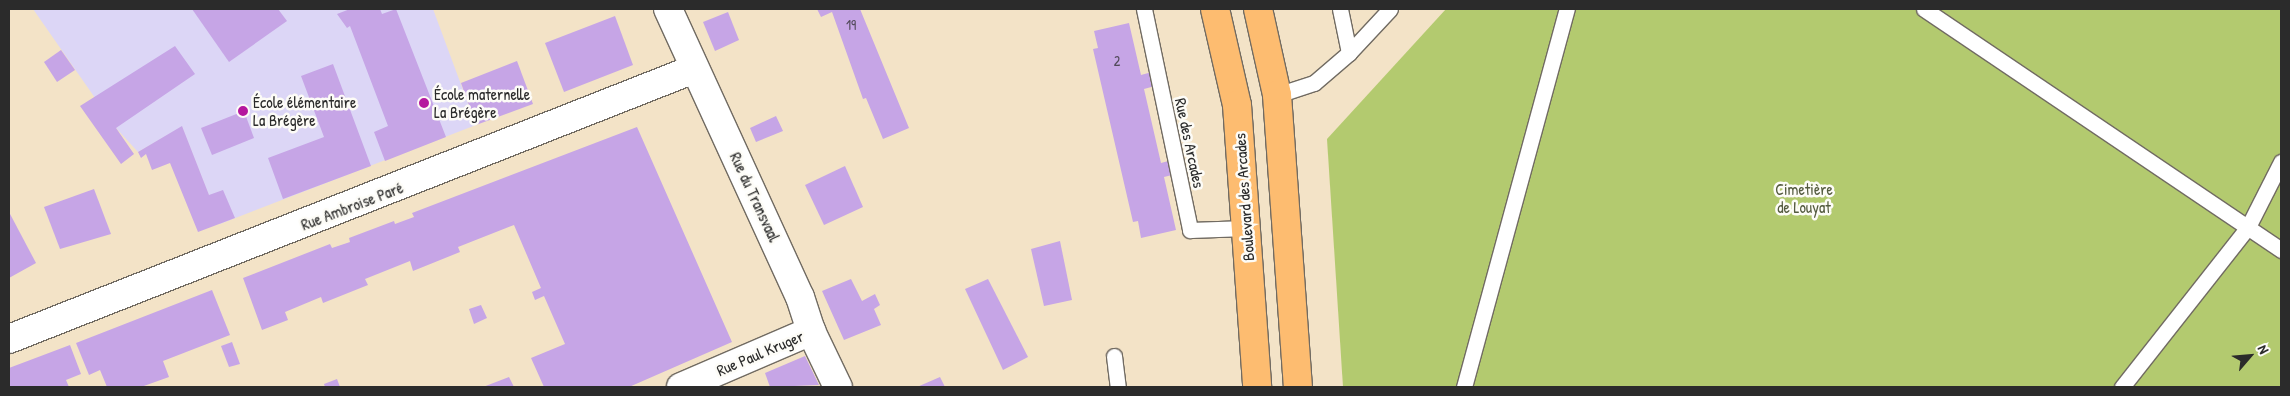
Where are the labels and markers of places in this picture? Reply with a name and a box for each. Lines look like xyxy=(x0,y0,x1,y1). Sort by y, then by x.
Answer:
place label: École maternelle La Brégère xyxy=(434,84,530,122)
place label: École élémentaire La Brégère xyxy=(253,92,356,130)
marker: École maternelle La Brégère xyxy=(418,97,430,109)
marker: École élémentaire La Brégère xyxy=(237,105,249,117)

